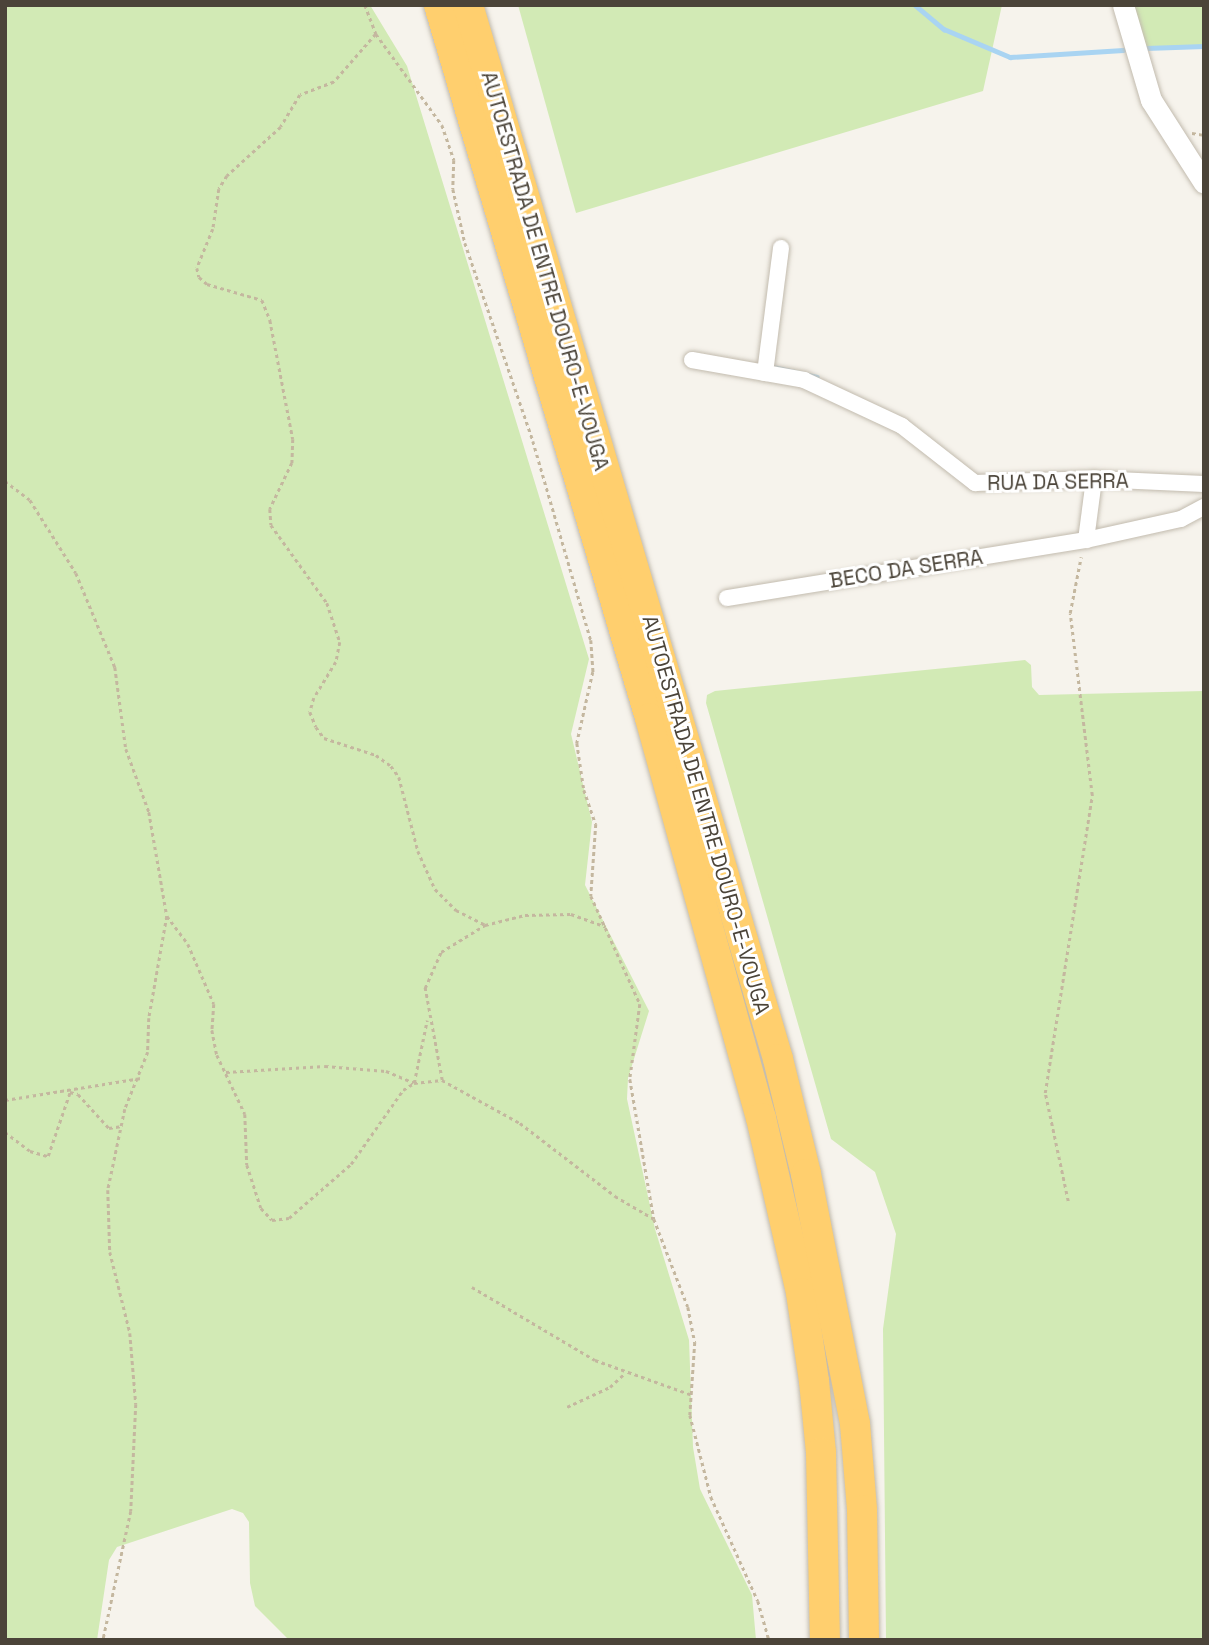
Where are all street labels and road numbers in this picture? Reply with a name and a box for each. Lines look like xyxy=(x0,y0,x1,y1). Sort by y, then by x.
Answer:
street label: AUTOESTRADA DE ENTRE DOURO-E-VOUGA xyxy=(476,68,614,474)
street label: RUA DA SERRA xyxy=(987,468,1129,496)
street label: BECO DA SERRA xyxy=(827,544,985,594)
street label: AUTOESTRADA DE ENTRE DOURO-E-VOUGA xyxy=(637,612,775,1018)

